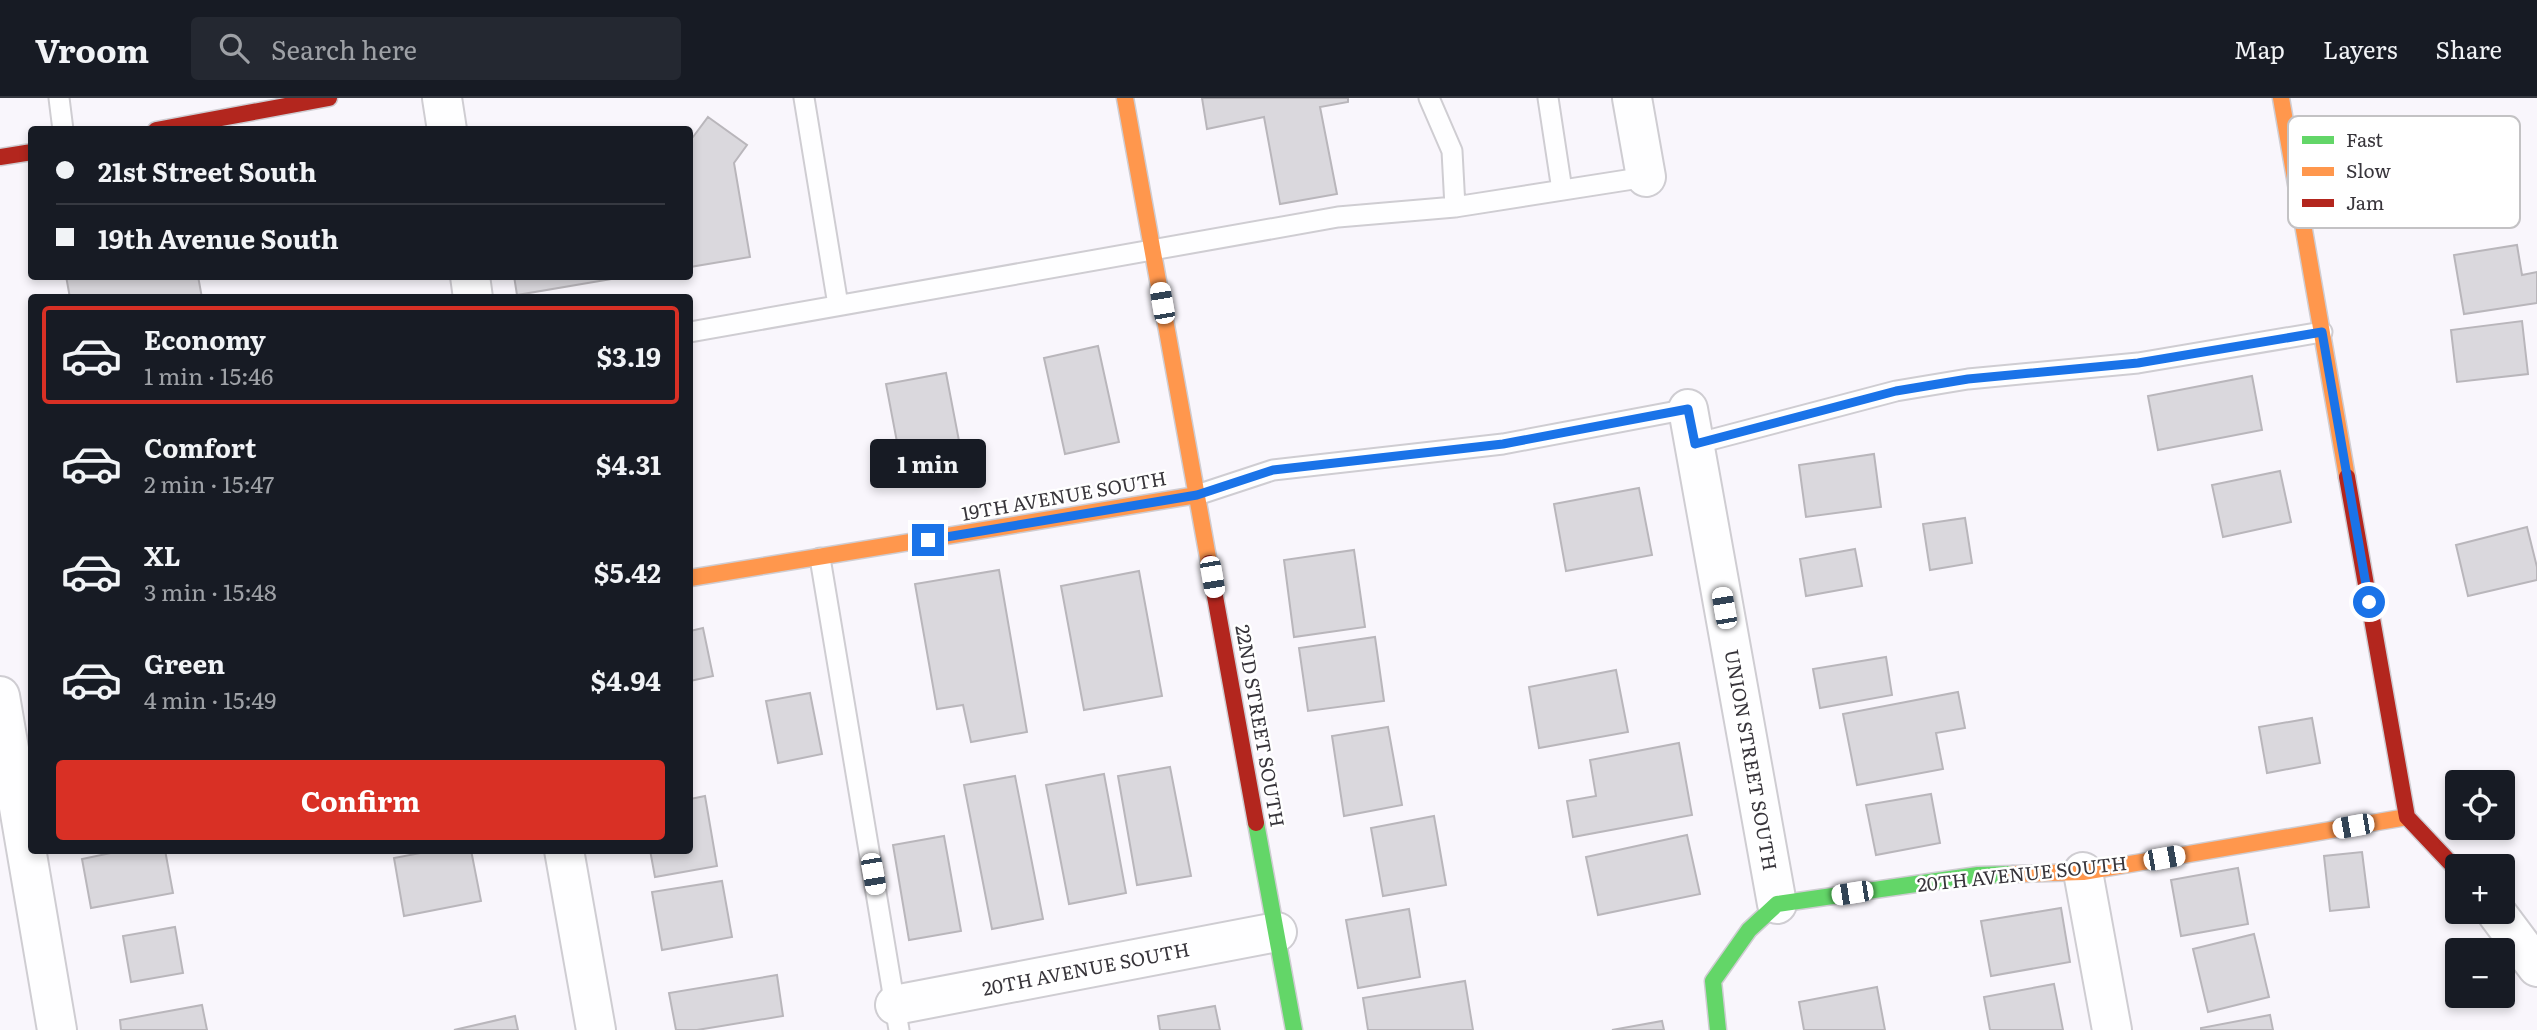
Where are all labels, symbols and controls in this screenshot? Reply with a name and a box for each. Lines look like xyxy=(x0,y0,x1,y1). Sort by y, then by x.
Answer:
search box xyxy=(191,17,681,80)
text: Vroom xyxy=(35,24,149,73)
icon: search xyxy=(215,29,253,67)
text: Search here xyxy=(271,29,417,68)
text: Map xyxy=(2234,31,2285,66)
text: Layers xyxy=(2323,31,2397,66)
text: Share xyxy=(2435,31,2502,66)
legend xyxy=(2288,116,2520,228)
text: Fast xyxy=(2346,125,2383,153)
text: 21st Street South xyxy=(98,151,317,190)
text: Slow xyxy=(2346,156,2391,184)
text: Jam xyxy=(2346,188,2384,216)
text: 19th Avenue South xyxy=(98,218,339,257)
car xyxy=(1149,280,1176,326)
text: Economy xyxy=(144,319,266,358)
icon: car xyxy=(60,324,123,387)
text: $3.19 xyxy=(597,336,661,375)
text: 1 min · 15:46 xyxy=(144,358,273,392)
text: Comfort xyxy=(144,427,256,466)
icon: car xyxy=(60,432,123,495)
callout: 1 min xyxy=(870,438,986,488)
text: $4.31 xyxy=(596,444,661,483)
text: 1 min xyxy=(897,446,959,480)
street label: 19TH AVENUE SOUTH xyxy=(959,463,1169,527)
text: 2 min · 15:47 xyxy=(144,466,274,500)
route end xyxy=(912,524,944,556)
text: XL xyxy=(144,535,181,574)
icon: car xyxy=(60,540,123,603)
text: $5.42 xyxy=(594,552,661,591)
car xyxy=(1199,554,1226,600)
text: 3 min · 15:48 xyxy=(144,574,277,608)
car xyxy=(1711,585,1738,631)
route start xyxy=(2353,586,2385,618)
street label: 22ND STREET SOUTH xyxy=(1229,623,1293,829)
text: Green xyxy=(144,643,225,682)
street label: UNION STREET SOUTH xyxy=(1719,647,1785,873)
icon: car xyxy=(60,648,123,711)
text: $4.94 xyxy=(591,660,661,699)
text: 4 min · 15:49 xyxy=(144,682,276,716)
button: Confirm xyxy=(56,760,665,840)
map controls xyxy=(2445,770,2515,1008)
button: locate xyxy=(2445,770,2515,840)
car xyxy=(2331,812,2376,840)
car xyxy=(2142,844,2187,872)
street label: 20TH AVENUE SOUTH xyxy=(1916,848,2128,898)
car xyxy=(860,851,887,897)
button: + xyxy=(2445,854,2515,924)
car xyxy=(1830,879,1875,907)
street label: 20TH AVENUE SOUTH xyxy=(980,934,1192,1002)
button: − xyxy=(2445,938,2515,1008)

